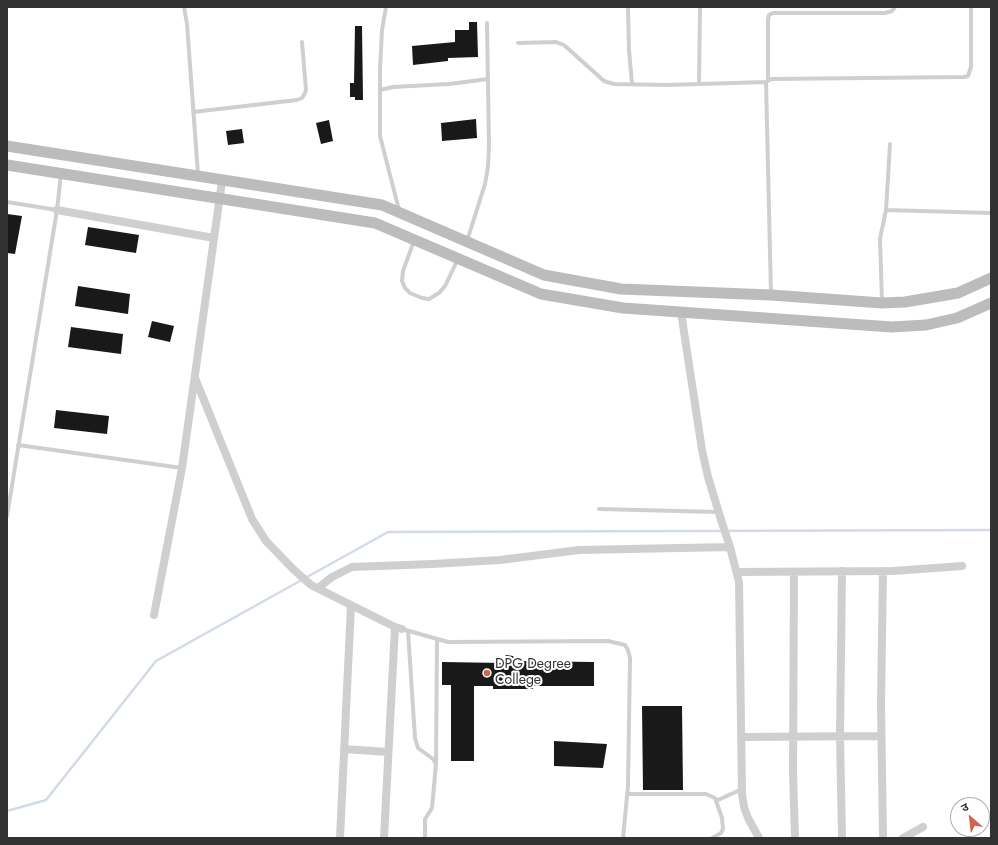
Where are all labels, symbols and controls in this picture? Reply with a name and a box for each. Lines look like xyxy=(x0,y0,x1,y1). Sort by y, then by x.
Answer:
place label: DPG Degree College xyxy=(495,657,571,690)
marker: DPG Degree College xyxy=(482,668,492,678)
north arrow xyxy=(950,797,990,837)
text: उ xyxy=(958,799,971,816)

